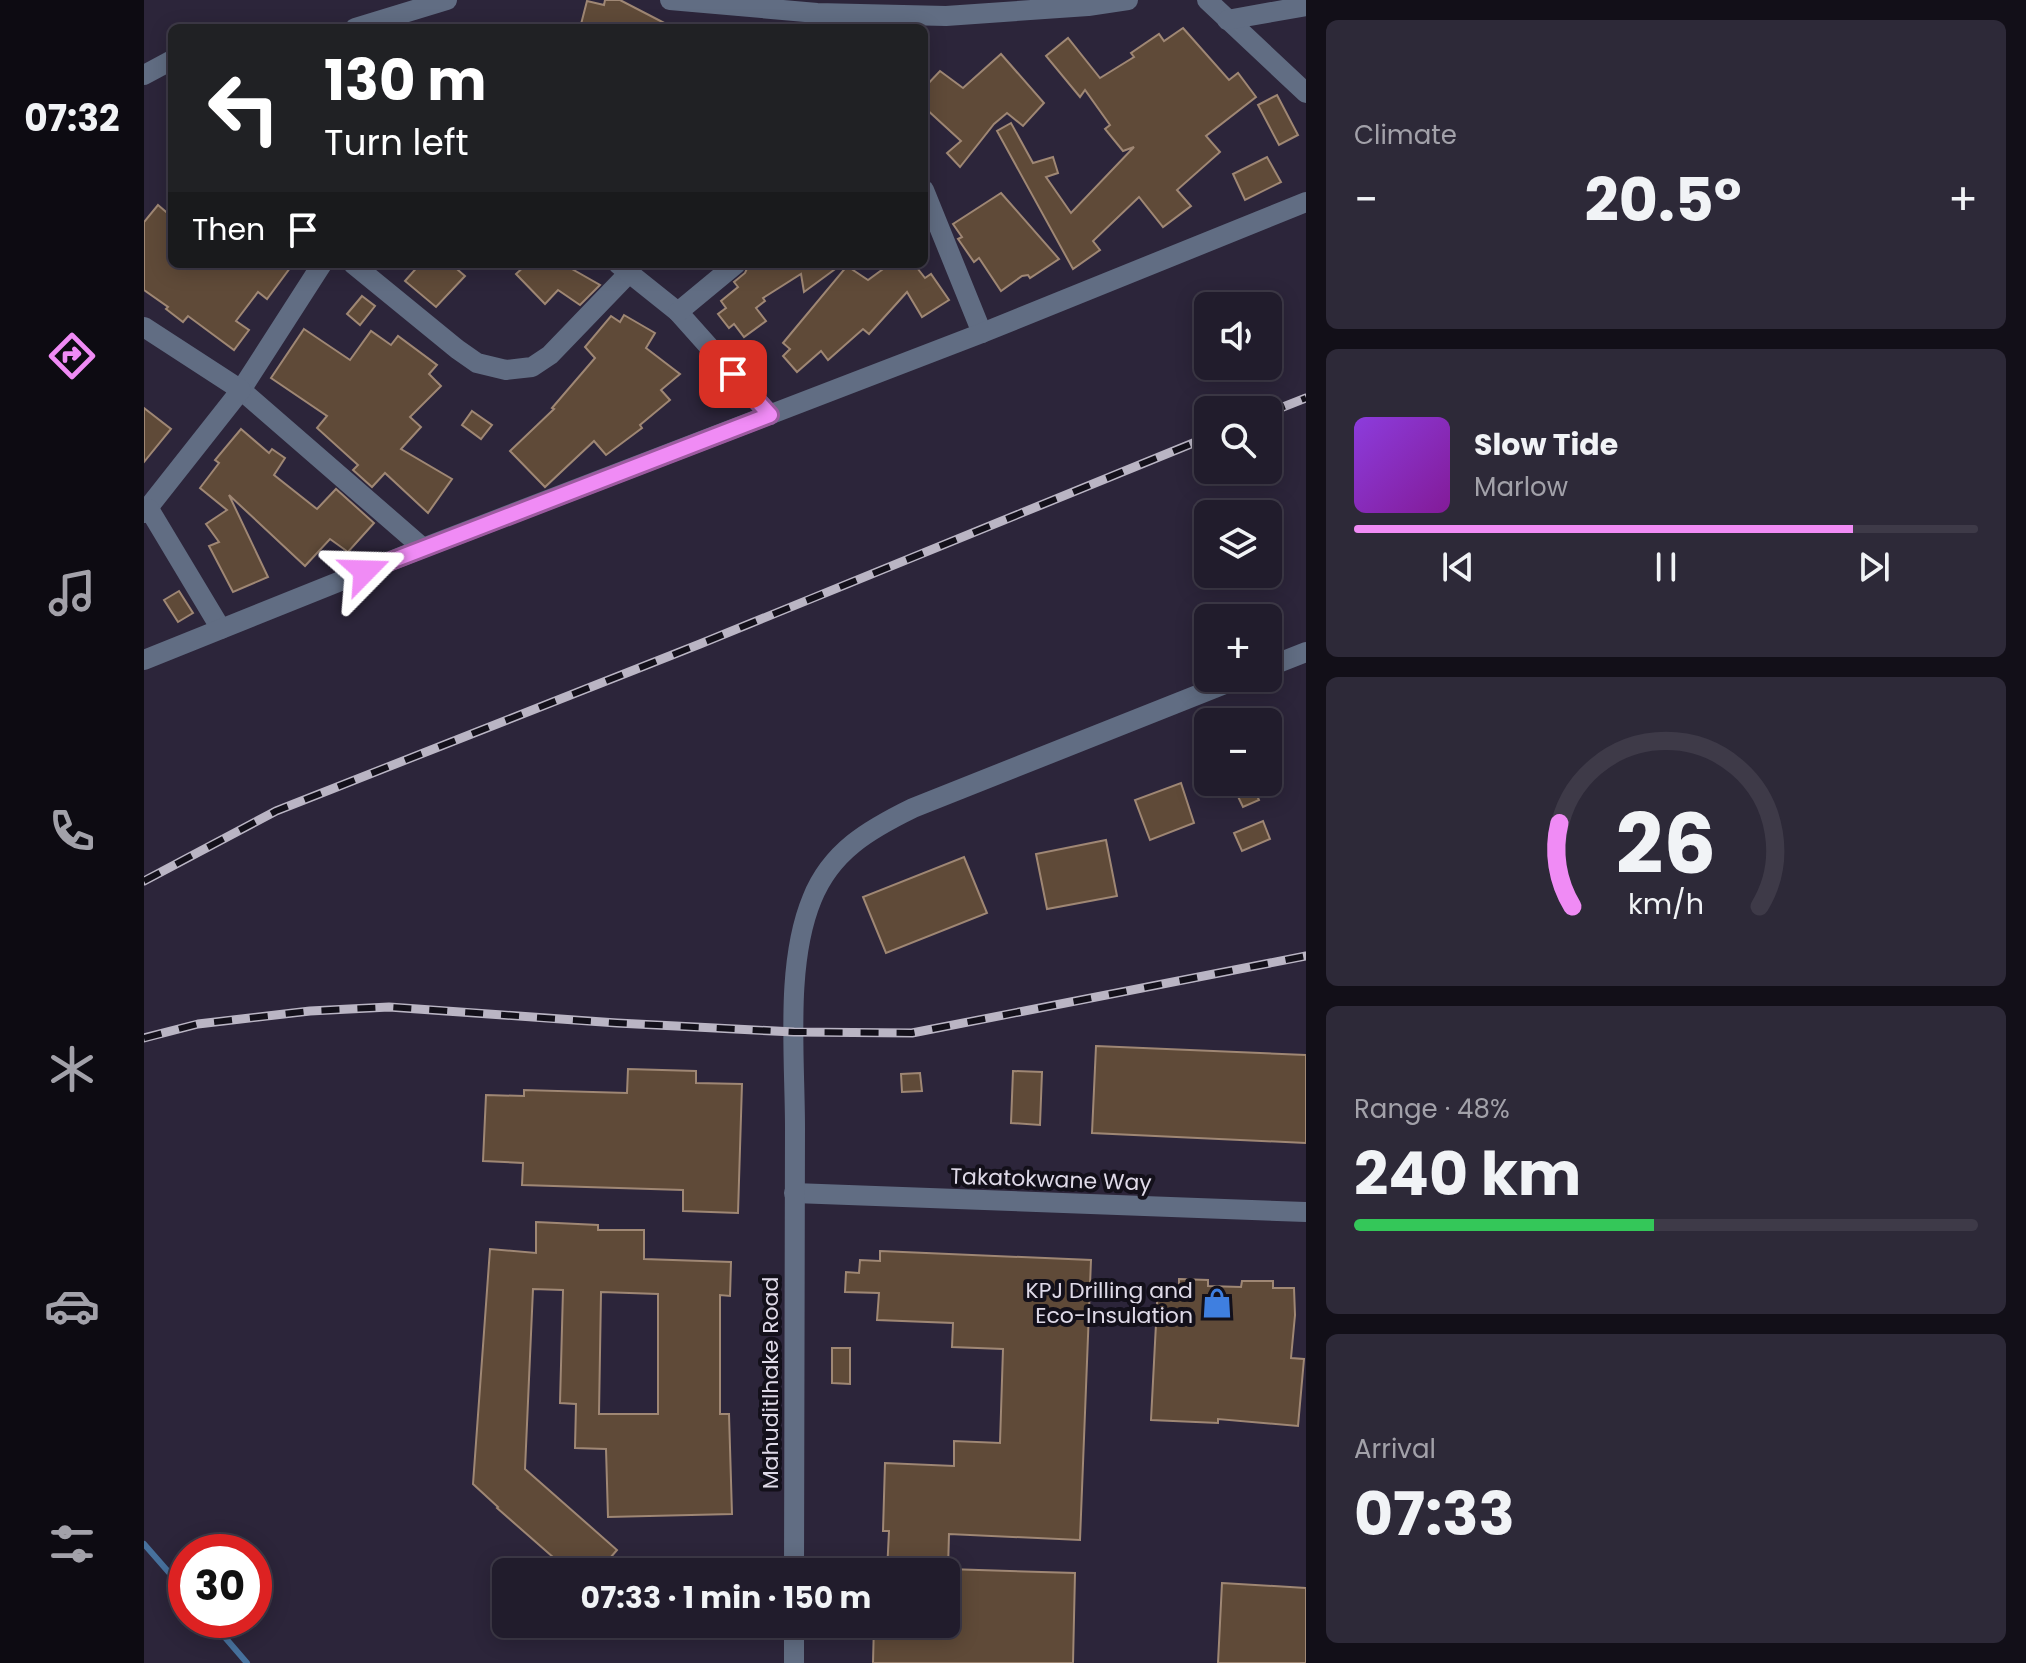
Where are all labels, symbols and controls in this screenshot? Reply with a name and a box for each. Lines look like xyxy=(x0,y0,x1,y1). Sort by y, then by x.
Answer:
text: 130 m xyxy=(324,41,487,120)
icon: left xyxy=(192,56,296,160)
text: 07:32 xyxy=(24,93,120,144)
text: Turn left xyxy=(324,117,469,168)
text: Climate xyxy=(1354,117,1457,153)
text: 20.5° xyxy=(1585,158,1742,242)
text: − xyxy=(1354,169,1378,230)
text: + xyxy=(1948,169,1978,230)
text: Then xyxy=(192,208,265,251)
icon: arrive xyxy=(281,208,325,252)
map controls xyxy=(1194,292,1282,796)
button: sound xyxy=(1194,292,1282,380)
icon: directions xyxy=(44,328,100,384)
pin xyxy=(699,340,767,408)
icon: arrive xyxy=(711,352,755,396)
button: search xyxy=(1194,396,1282,484)
text: Slow Tide xyxy=(1474,423,1618,466)
text: Marlow xyxy=(1474,469,1568,505)
button: layers xyxy=(1194,500,1282,588)
position arrow xyxy=(323,529,407,613)
icon: previous xyxy=(1436,545,1480,589)
icon: pause xyxy=(1644,545,1688,589)
icon: next xyxy=(1852,545,1896,589)
icon: music xyxy=(44,565,100,621)
button: + xyxy=(1194,604,1282,692)
button: − xyxy=(1194,708,1282,796)
text: 26 xyxy=(1616,786,1716,902)
icon: phone xyxy=(44,803,100,859)
text: km/h xyxy=(1628,885,1704,925)
icon: climate xyxy=(44,1041,100,1097)
text: Range · 48% xyxy=(1354,1091,1510,1127)
text: 240 km xyxy=(1354,1132,1581,1216)
street label: Takatokwane Way xyxy=(950,1160,1153,1199)
place label: KPJ Drilling and Eco-Insulation xyxy=(1025,1275,1193,1331)
street label: Mahuditlhake Road xyxy=(755,1277,786,1489)
icon: car xyxy=(44,1278,100,1334)
shop icon: KPJ Drilling and Eco-Insulation xyxy=(1200,1286,1234,1320)
text: Arrival xyxy=(1354,1431,1436,1467)
text: 07:33 xyxy=(1354,1472,1515,1556)
icon: filters xyxy=(44,1516,100,1572)
speed limit sign: 30 xyxy=(168,1534,272,1638)
text: 07:33 · 1 min · 150 m xyxy=(581,1576,871,1619)

